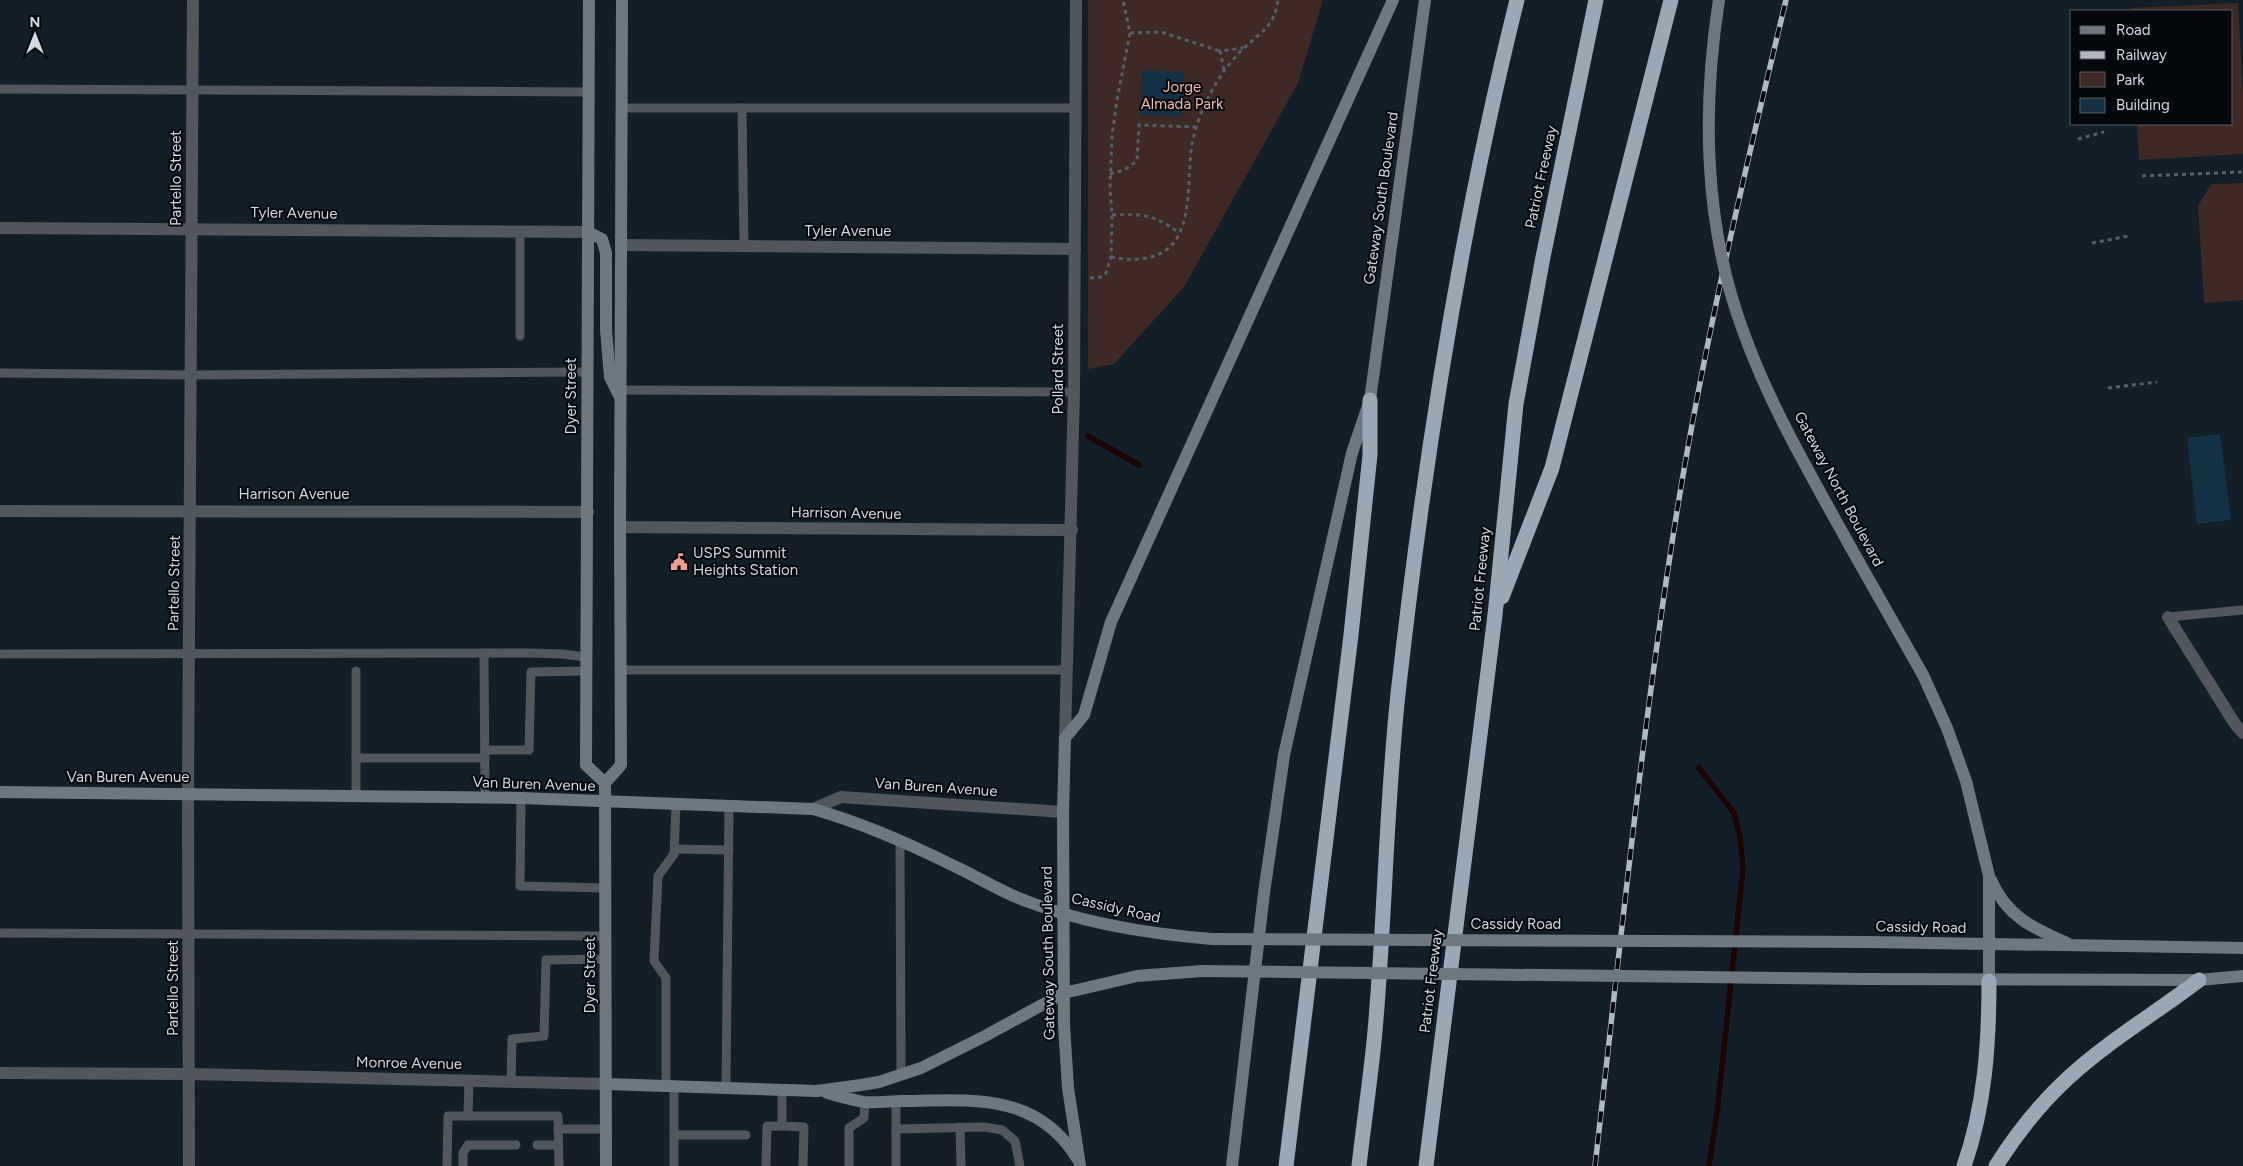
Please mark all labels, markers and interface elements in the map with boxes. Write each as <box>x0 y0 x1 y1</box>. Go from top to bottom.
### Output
north arrow <box>10 10 60 60</box>
legend <box>2070 10 2233 125</box>
text: N <box>30 14 40 31</box>
text: Road <box>2116 21 2151 39</box>
text: Railway <box>2116 46 2167 64</box>
text: Park <box>2116 71 2145 89</box>
park label: Jorge Almada Park <box>1141 78 1224 113</box>
text: Building <box>2116 96 2170 114</box>
street label: Gateway South Boulevard <box>1360 111 1402 285</box>
street label: Patriot Freeway <box>1521 124 1561 230</box>
street label: Partello Street <box>167 130 185 226</box>
street label: Tyler Avenue <box>250 203 338 223</box>
street label: Tyler Avenue <box>805 222 892 240</box>
street label: Pollard Street <box>1049 323 1067 415</box>
street label: Dyer Street <box>562 357 580 435</box>
street label: Gateway North Boulevard <box>1790 408 1888 570</box>
street label: Harrison Avenue <box>238 485 350 503</box>
street label: Harrison Avenue <box>790 503 902 523</box>
street label: Patriot Freeway <box>1466 526 1494 632</box>
street label: Partello Street <box>164 534 184 631</box>
place label: USPS Summit Heights Station <box>693 544 798 579</box>
public building icon: USPS Summit Heights Station <box>669 552 689 572</box>
street label: Van Buren Avenue <box>66 768 190 786</box>
street label: Van Buren Avenue <box>472 773 596 795</box>
street label: Van Buren Avenue <box>874 774 998 800</box>
street label: Gateway South Boulevard <box>1037 866 1059 1040</box>
street label: Cassidy Road <box>1070 889 1162 927</box>
street label: Cassidy Road <box>1471 915 1561 933</box>
street label: Cassidy Road <box>1875 917 1967 937</box>
street label: Patriot Freeway <box>1416 928 1446 1034</box>
street label: Dyer Street <box>581 936 599 1014</box>
street label: Partello Street <box>164 940 182 1036</box>
street label: Monroe Avenue <box>356 1053 462 1073</box>

